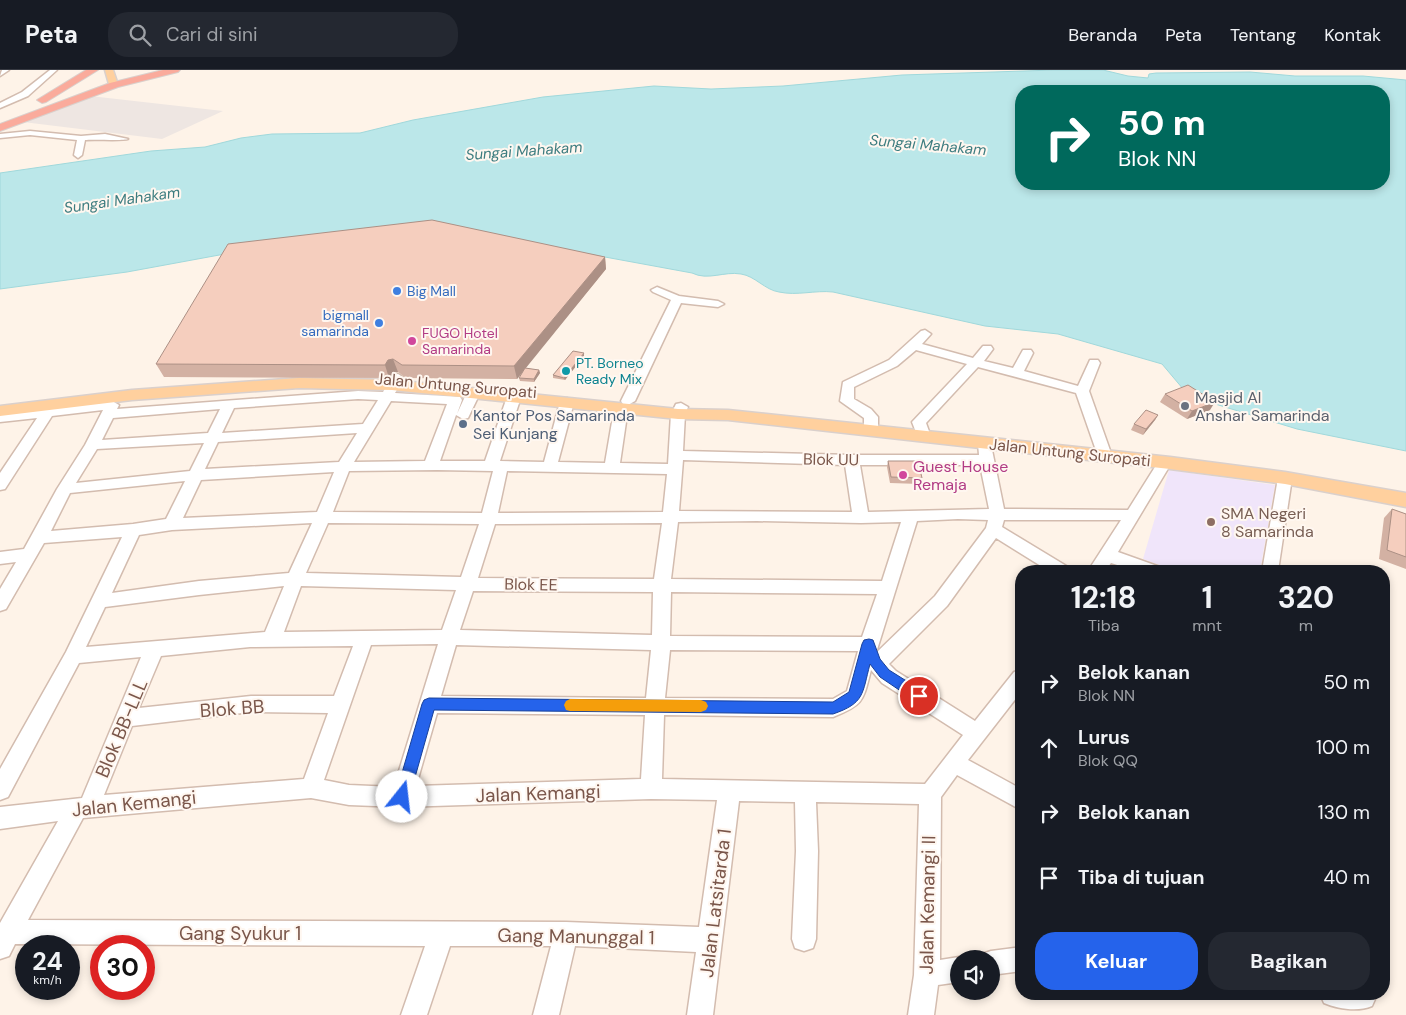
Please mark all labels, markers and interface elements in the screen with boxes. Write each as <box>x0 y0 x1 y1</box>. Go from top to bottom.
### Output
search box <box>108 12 458 57</box>
text: Peta <box>25 19 78 50</box>
icon: search <box>126 21 154 49</box>
text: Cari di sini <box>166 22 258 47</box>
text: Beranda <box>1068 23 1137 47</box>
text: Peta <box>1165 23 1202 47</box>
text: Tentang <box>1230 23 1296 47</box>
text: Kontak <box>1324 23 1381 47</box>
text: 50 m <box>1118 100 1206 146</box>
icon: right <box>1035 105 1100 170</box>
water label: Sungai Mahakam <box>869 130 987 160</box>
water label: Sungai Mahakam <box>465 137 583 165</box>
text: Blok NN <box>1118 144 1197 173</box>
water label: Sungai Mahakam <box>63 182 181 218</box>
place label: Big Mall <box>407 282 456 300</box>
marker: Big Mall <box>391 285 403 297</box>
place label: bigmall samarinda <box>301 306 369 340</box>
marker: bigmall samarinda <box>373 317 385 329</box>
place label: FUGO Hotel Samarinda <box>422 324 498 358</box>
marker: FUGO Hotel Samarinda <box>406 335 418 347</box>
place label: PT. Borneo Ready Mix <box>576 354 644 388</box>
marker: PT. Borneo Ready Mix <box>560 365 572 377</box>
street label: Jalan Untung Suropati <box>374 368 538 403</box>
place label: Masjid Al Anshar Samarinda <box>1195 387 1330 426</box>
marker: Masjid Al Anshar Samarinda <box>1179 400 1191 412</box>
place label: Kantor Pos Samarinda Sei Kunjang <box>473 405 635 444</box>
marker: Kantor Pos Samarinda Sei Kunjang <box>457 418 469 430</box>
street label: Jalan Untung Suropati <box>988 434 1152 471</box>
street label: Blok UU <box>803 449 859 470</box>
place label: Guest House Remaja <box>913 456 1008 495</box>
marker: Guest House Remaja <box>897 469 909 481</box>
place label: SMA Negeri 8 Samarinda <box>1221 503 1314 542</box>
marker: SMA Negeri 8 Samarinda <box>1205 516 1217 528</box>
street label: Blok EE <box>504 574 558 595</box>
text: 12:18 <box>1071 578 1137 617</box>
text: 1 <box>1202 578 1213 617</box>
text: 320 <box>1278 578 1334 617</box>
text: Tiba <box>1088 615 1119 636</box>
text: mnt <box>1192 615 1222 636</box>
text: m <box>1299 615 1313 636</box>
text: Belok kanan <box>1078 660 1190 685</box>
icon: right <box>1035 669 1063 697</box>
text: 50 m <box>1323 670 1370 695</box>
street label: Blok BB-LLL <box>89 675 153 781</box>
pin <box>898 675 940 717</box>
icon: arrive <box>905 682 933 710</box>
text: Blok NN <box>1078 685 1135 706</box>
street label: Blok BB <box>199 694 265 723</box>
text: Lurus <box>1078 725 1130 750</box>
icon: ahead <box>1035 734 1063 762</box>
text: 100 m <box>1316 735 1370 760</box>
text: Blok QQ <box>1078 750 1138 771</box>
position arrow <box>375 770 427 822</box>
street label: Jalan Kemangi <box>475 779 601 808</box>
street label: Jalan Kemangi <box>71 785 198 822</box>
icon: right <box>1035 799 1063 827</box>
text: Belok kanan <box>1078 800 1190 825</box>
text: 130 m <box>1318 800 1370 825</box>
street label: Jalan Latsitarda 1 <box>694 827 737 979</box>
street label: Jalan Kemangi II <box>914 835 941 975</box>
icon: arrive <box>1035 864 1063 892</box>
text: Tiba di tujuan <box>1078 865 1204 890</box>
text: 40 m <box>1323 865 1370 890</box>
street label: Gang Syukur 1 <box>179 921 301 946</box>
street label: Gang Manunggal 1 <box>497 923 655 950</box>
button: Keluar <box>1035 932 1198 990</box>
button: Bagikan <box>1208 932 1370 990</box>
speed limit sign: 30 <box>90 935 155 1000</box>
text: 24 <box>32 945 63 978</box>
map controls <box>950 950 1000 1000</box>
button: sound <box>950 950 1000 1000</box>
text: km/h <box>33 972 62 988</box>

